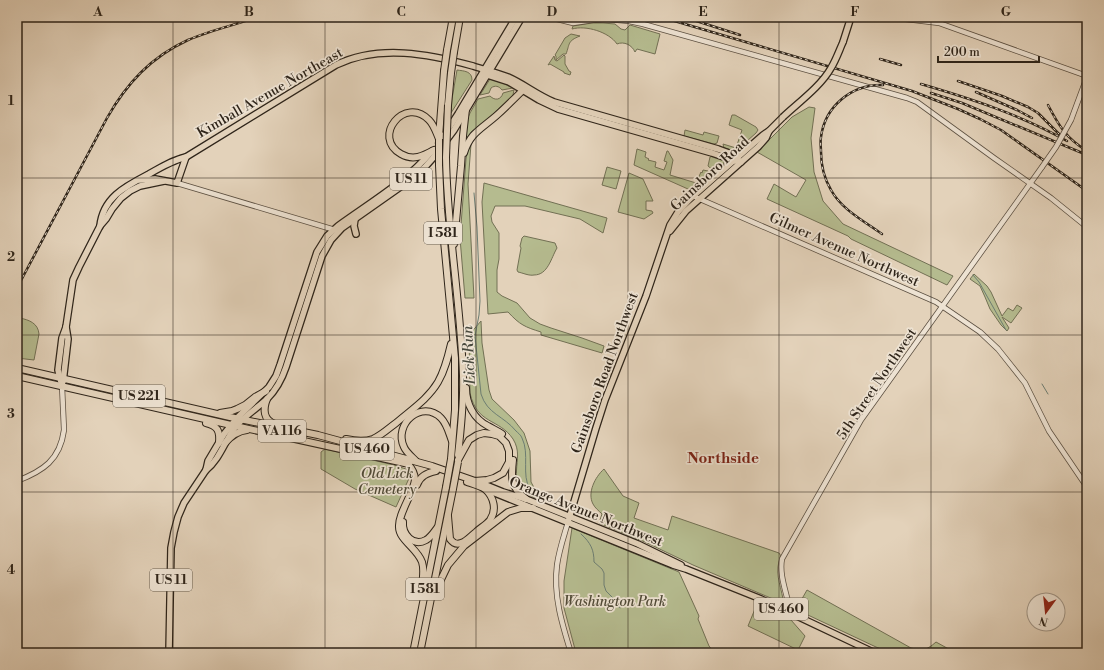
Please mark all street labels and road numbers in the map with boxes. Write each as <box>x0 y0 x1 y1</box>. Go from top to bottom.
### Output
street label: Kimball Avenue Northeast <box>194 44 346 142</box>
street label: Gainsboro Road <box>667 133 753 215</box>
road number: US 11 <box>390 168 432 190</box>
street label: Gilmer Avenue Northwest <box>766 209 922 291</box>
road number: I 581 <box>424 222 462 244</box>
street label: Gainsboro Road Northwest <box>567 290 643 456</box>
street label: 5th Street Northwest <box>833 325 921 443</box>
road number: US 221 <box>113 385 165 407</box>
road number: VA 116 <box>258 420 306 442</box>
road number: US 460 <box>340 438 394 460</box>
street label: Orange Avenue Northwest <box>506 473 666 551</box>
road number: US 11 <box>150 569 192 591</box>
road number: I 581 <box>406 578 444 600</box>
road number: US 460 <box>754 598 808 620</box>

